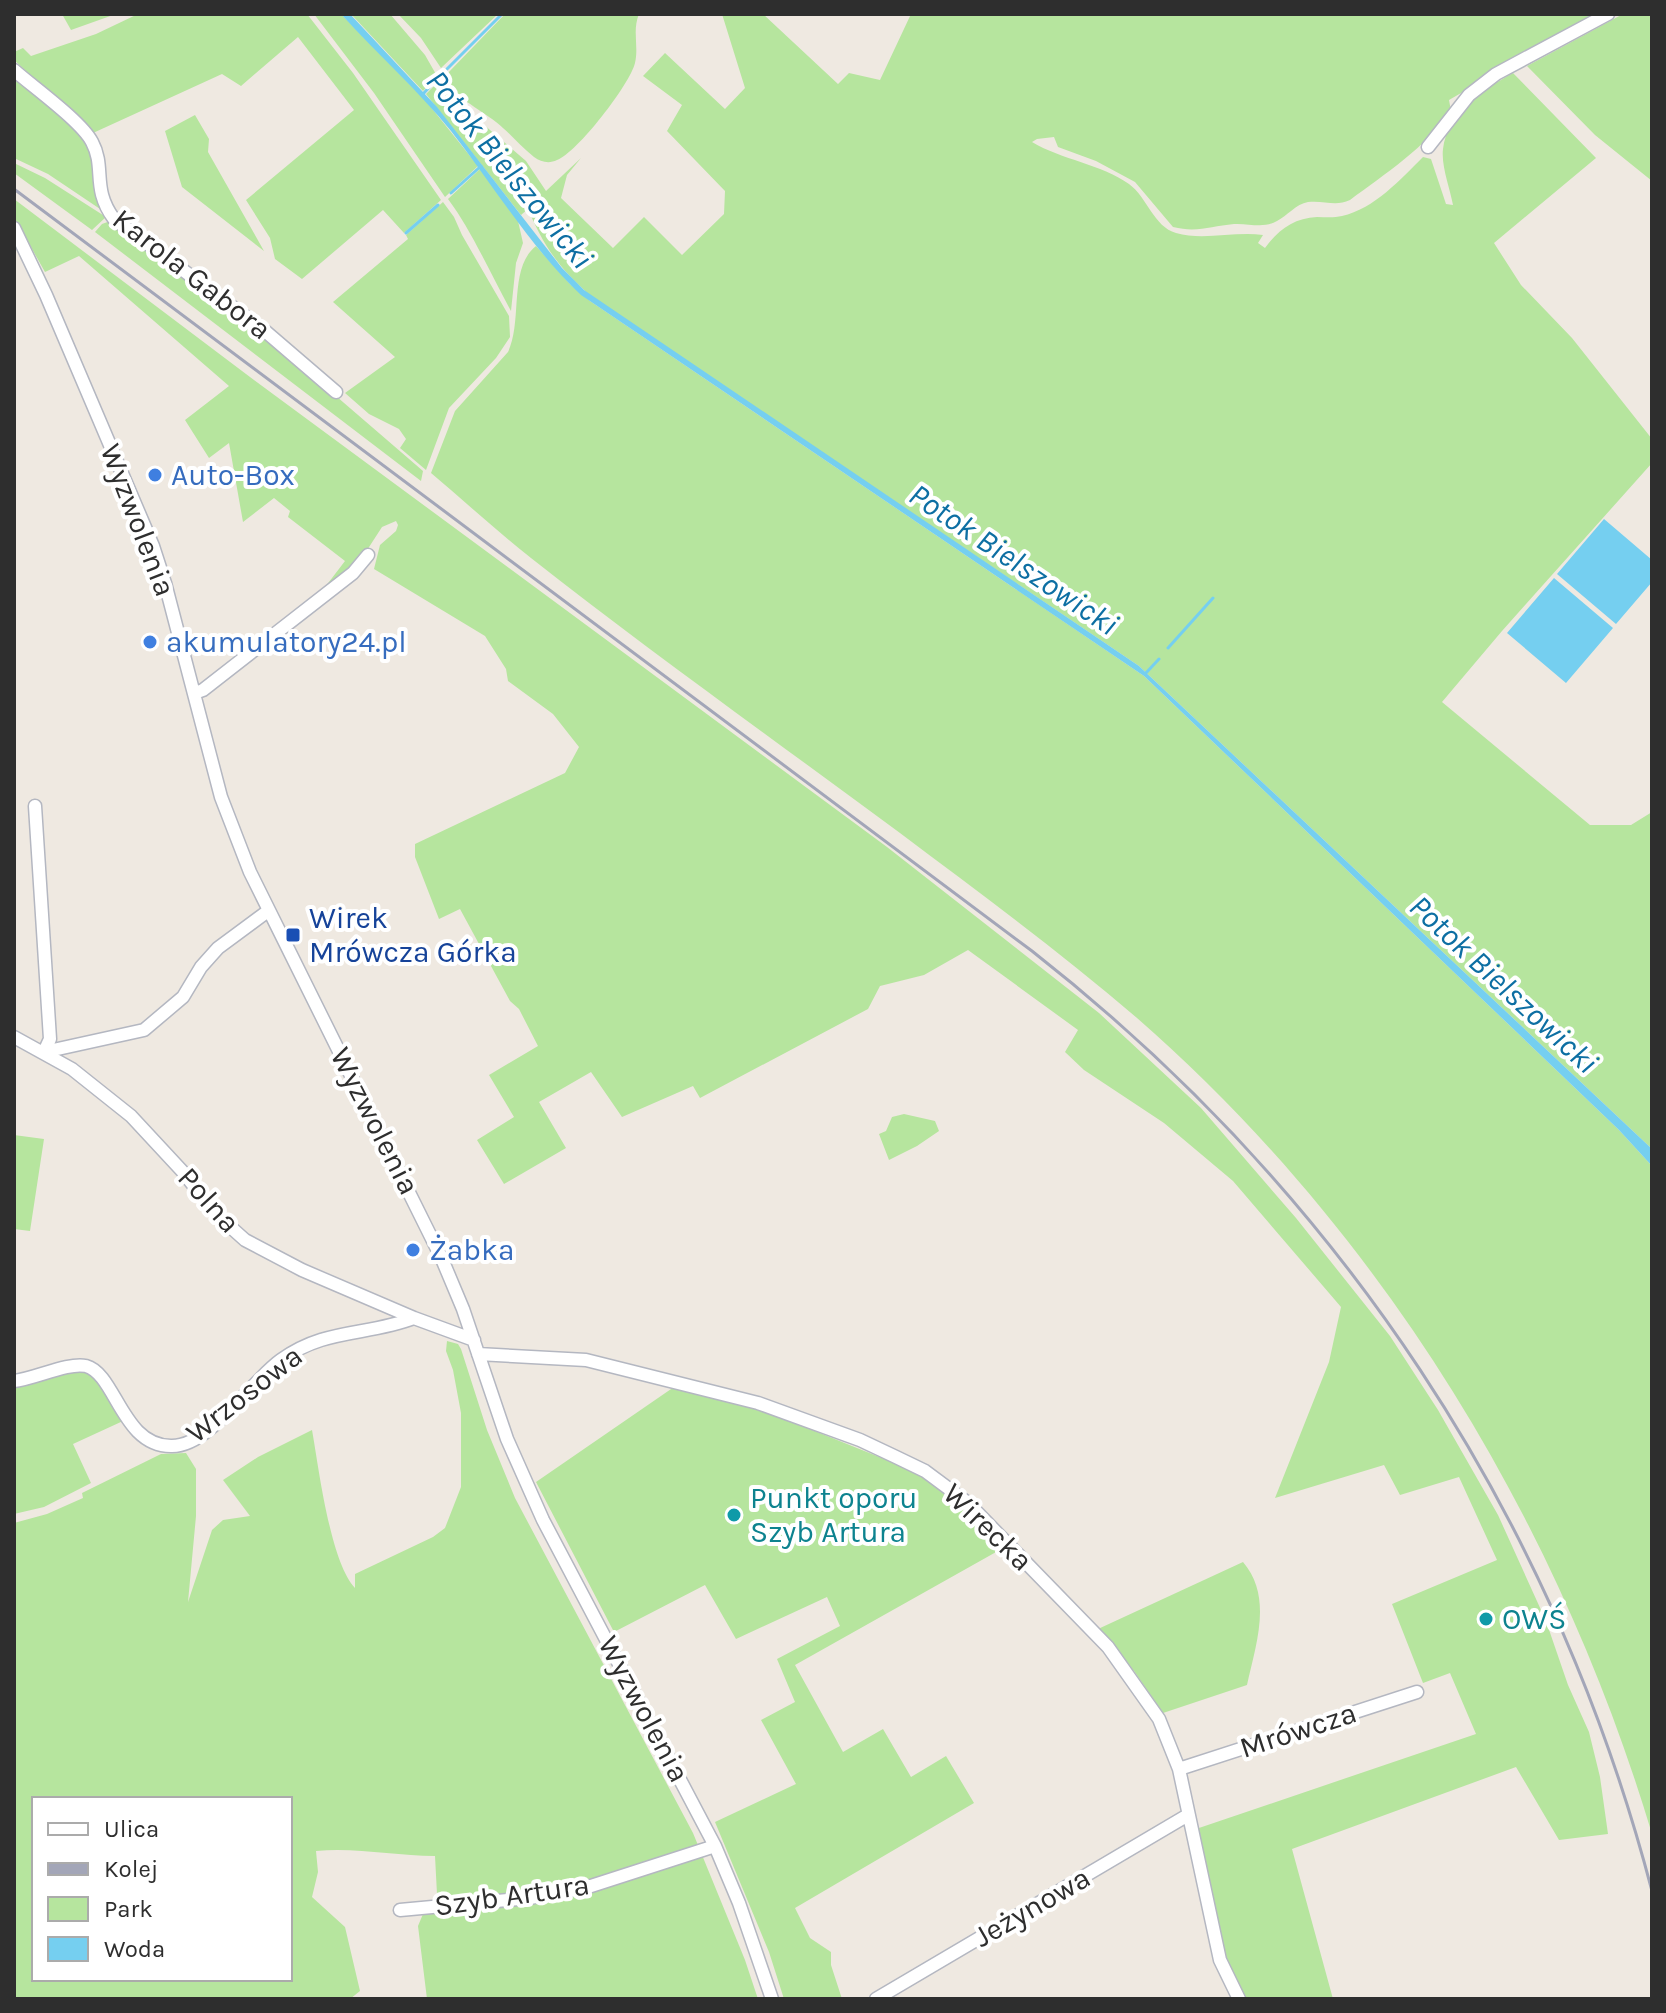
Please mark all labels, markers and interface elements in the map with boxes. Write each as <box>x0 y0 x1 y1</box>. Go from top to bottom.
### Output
water label: Potok Bielszowicki <box>418 63 601 276</box>
street label: Karola Gabora <box>106 201 278 347</box>
street label: Wyzwolenia <box>92 439 184 601</box>
place label: Auto-Box <box>171 457 295 493</box>
marker: Auto-Box <box>146 466 164 484</box>
water label: Potok Bielszowicki <box>902 476 1125 643</box>
place label: akumulatory24.pl <box>166 624 407 660</box>
marker: akumulatory24.pl <box>141 633 159 651</box>
water label: Potok Bielszowicki <box>1402 887 1606 1081</box>
place label: Wirek Mrówcza Górka <box>309 900 517 970</box>
marker: Wirek Mrówcza Górka <box>284 926 302 944</box>
street label: Wyzwolenia <box>323 1041 427 1201</box>
street label: Polna <box>170 1160 248 1240</box>
place label: Żabka <box>429 1232 514 1268</box>
marker: Żabka <box>404 1241 422 1259</box>
street label: Wrzosowa <box>179 1337 309 1451</box>
street label: Wirecka <box>936 1476 1040 1578</box>
place label: Punkt oporu Szyb Artura <box>750 1480 918 1550</box>
marker: Punkt oporu Szyb Artura <box>725 1506 743 1524</box>
place label: OWŚ <box>1502 1601 1566 1637</box>
marker: OWŚ <box>1477 1610 1495 1628</box>
street label: Wyzwolenia <box>590 1630 698 1788</box>
street label: Mrówcza <box>1235 1694 1361 1766</box>
legend <box>32 1797 292 1981</box>
text: Ulica <box>104 1815 159 1843</box>
text: Kolej <box>104 1855 158 1883</box>
street label: Jeżynowa <box>967 1859 1097 1955</box>
street label: Szyb Artura <box>432 1866 592 1924</box>
text: Park <box>104 1895 153 1923</box>
text: Woda <box>104 1935 165 1963</box>

